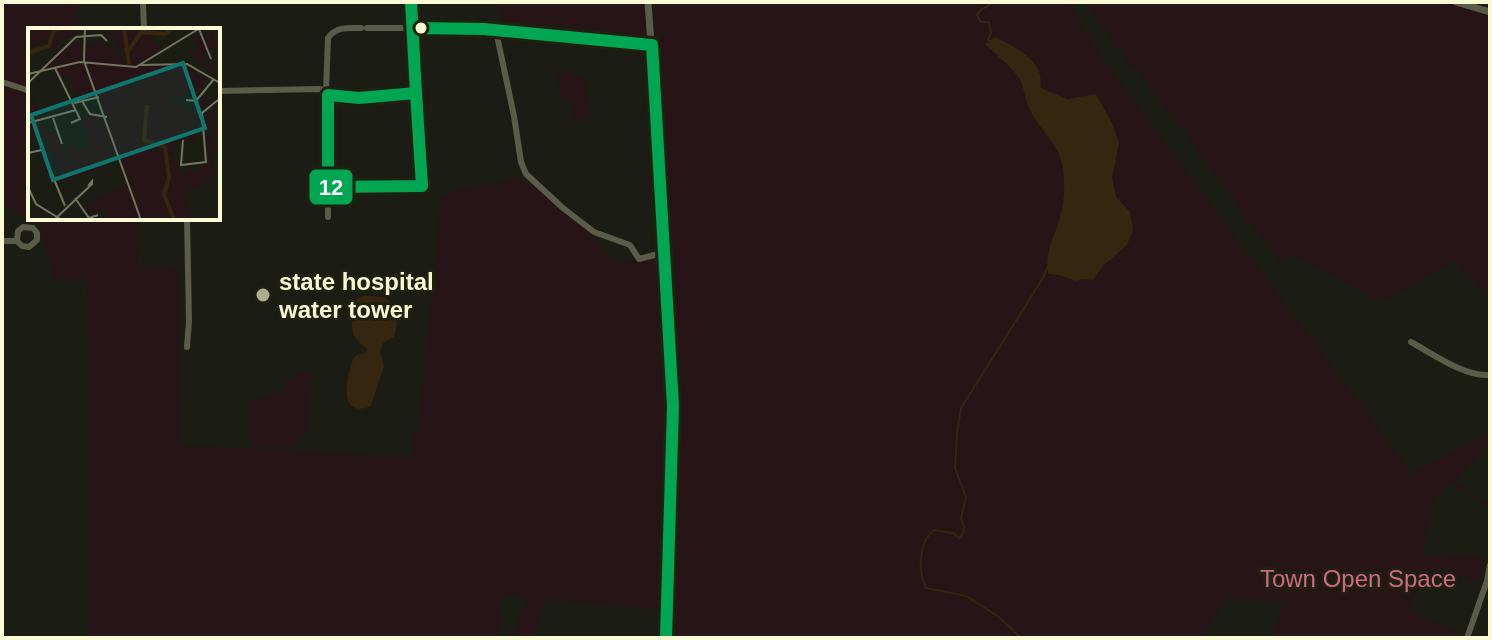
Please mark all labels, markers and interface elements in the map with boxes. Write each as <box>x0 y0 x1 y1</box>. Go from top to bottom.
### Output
unlabelled marker <box>413 20 429 36</box>
inset map <box>28 28 220 220</box>
line badge: 12 <box>308 168 354 206</box>
text: 12 <box>319 175 343 200</box>
place label: state hospital water tower <box>278 268 434 323</box>
marker: state hospital water tower <box>254 286 272 304</box>
park label: Town Open Space <box>1260 565 1456 592</box>

